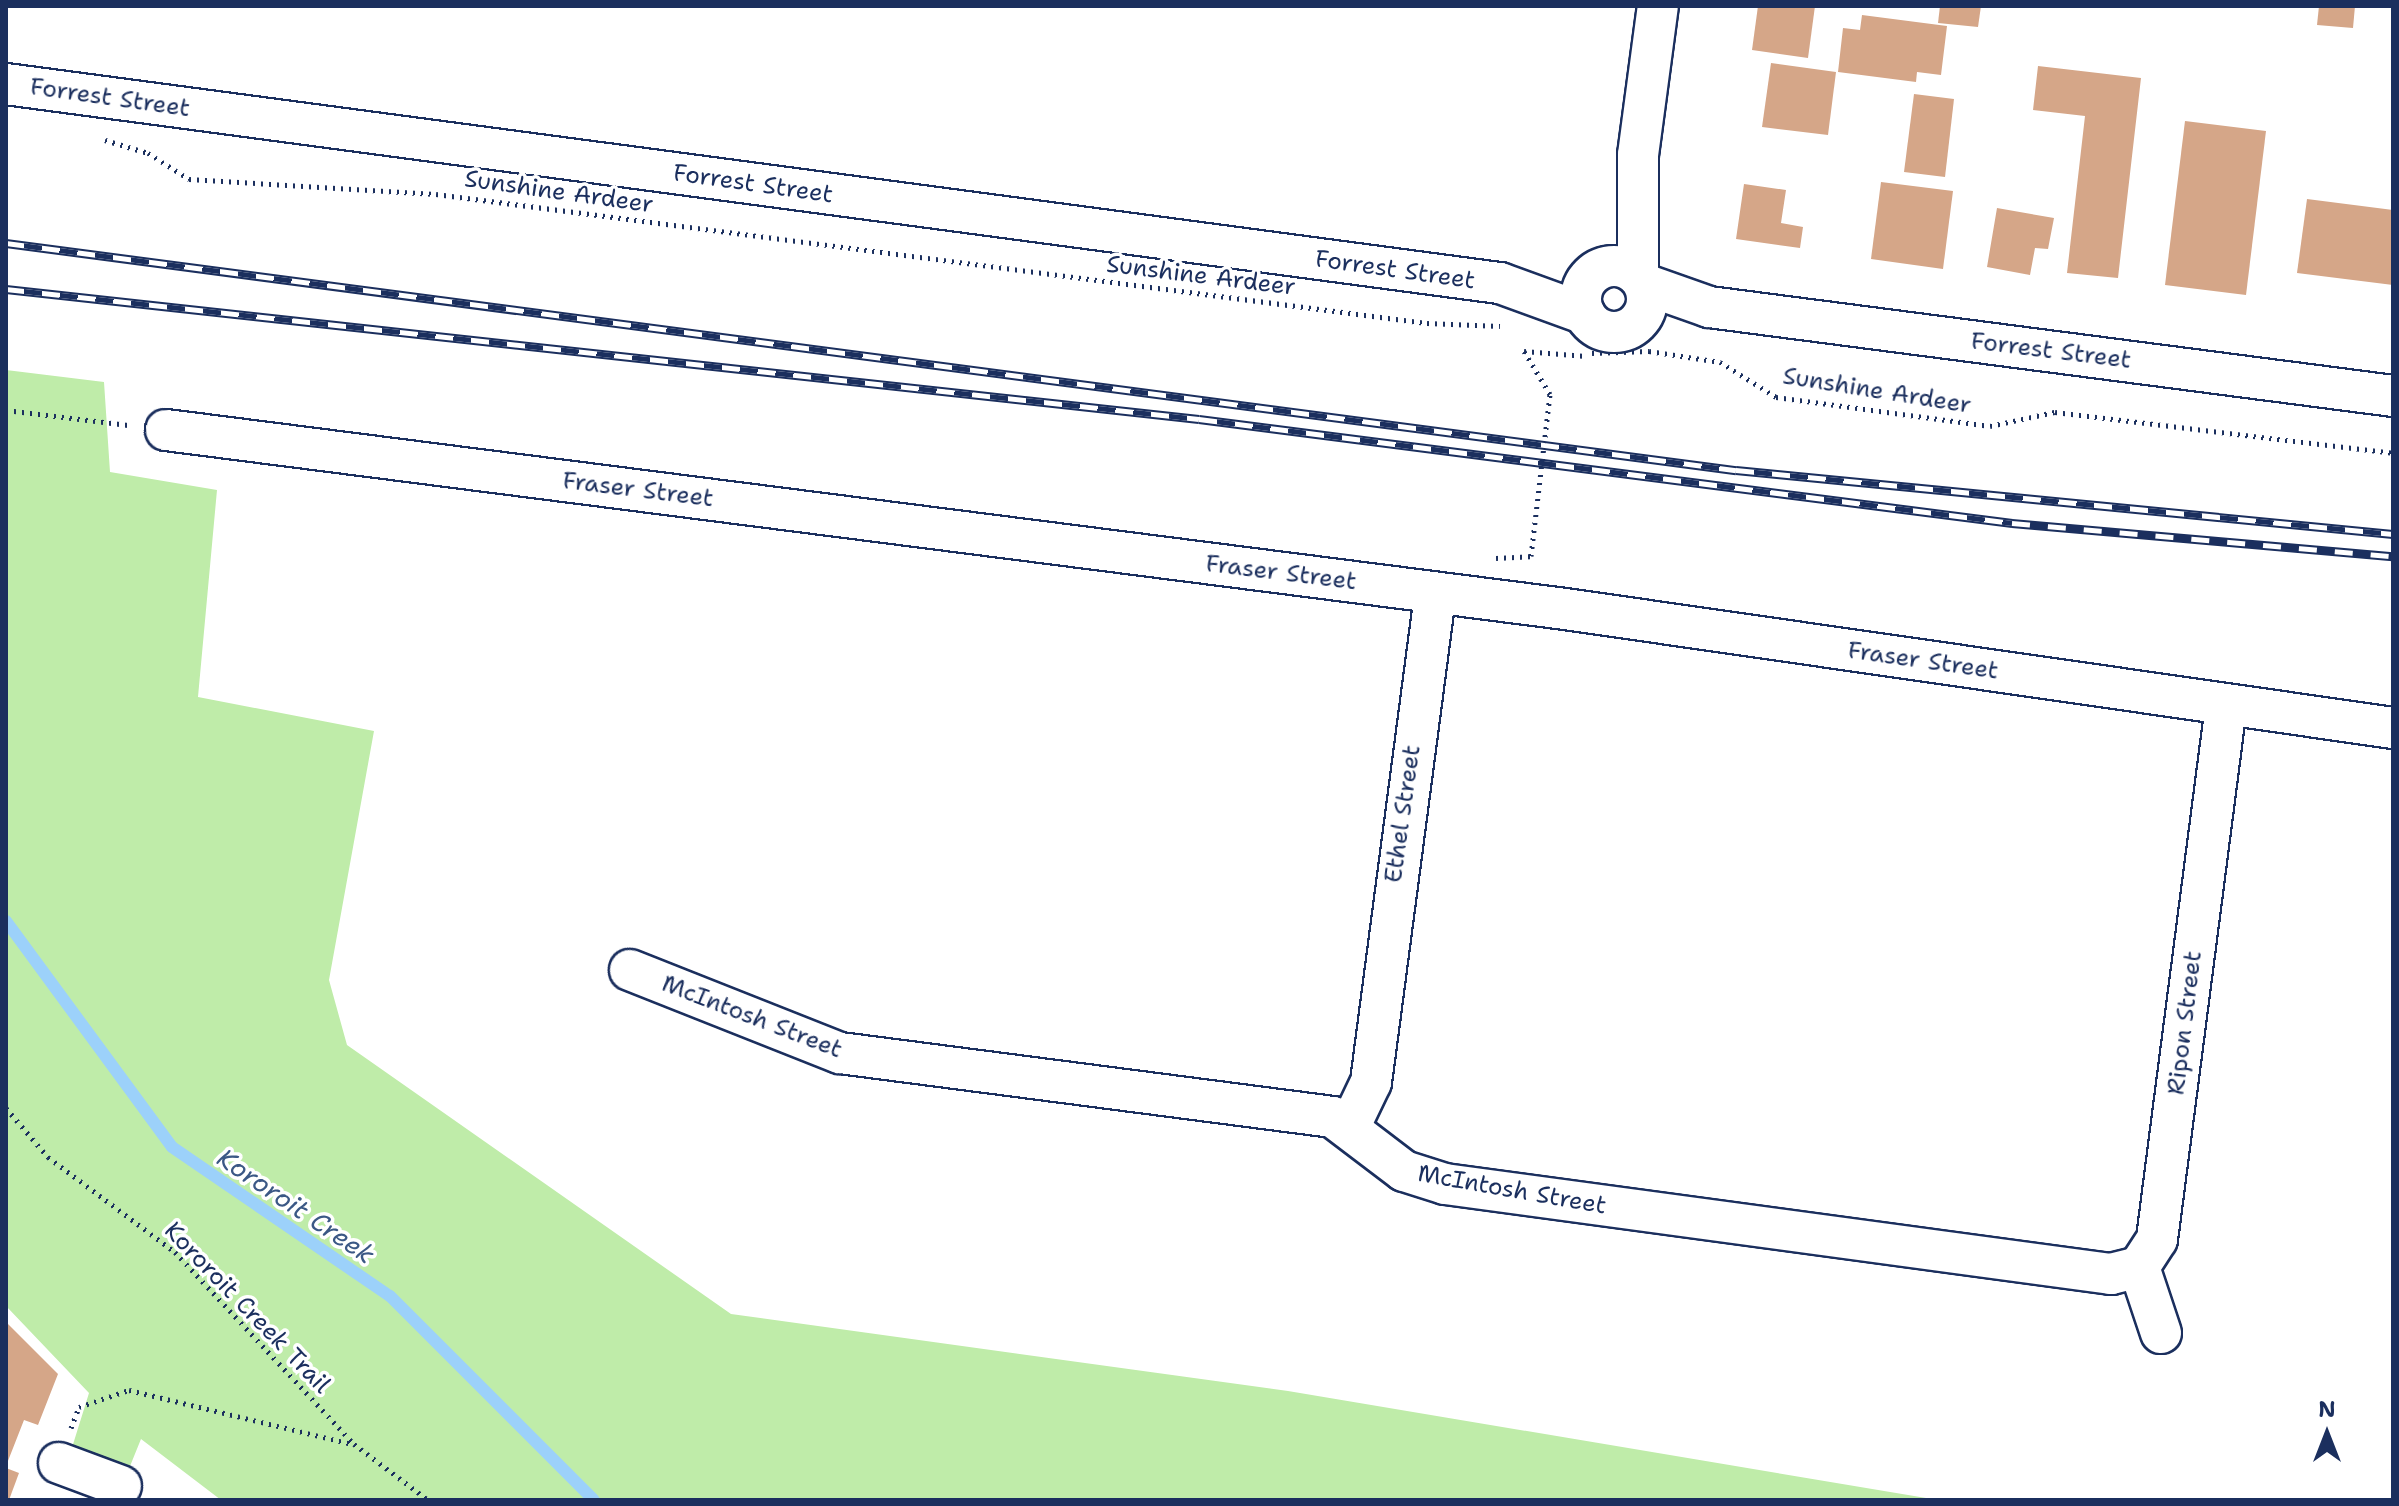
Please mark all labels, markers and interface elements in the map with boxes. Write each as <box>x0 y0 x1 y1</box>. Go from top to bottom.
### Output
street label: Forrest Street <box>28 73 192 123</box>
street label: Forrest Street <box>671 159 835 209</box>
street label: Sunshine Ardeer <box>463 164 655 220</box>
street label: Forrest Street <box>1313 245 1477 295</box>
street label: Sunshine Ardeer <box>1105 250 1297 302</box>
street label: Forrest Street <box>1969 327 2133 375</box>
street label: Sunshine Ardeer <box>1781 362 1973 420</box>
street label: Fraser Street <box>561 466 715 514</box>
street label: Fraser Street <box>1204 549 1358 597</box>
street label: Fraser Street <box>1846 636 2000 686</box>
street label: Ethel Street <box>1379 743 1427 885</box>
street label: Ripon Street <box>2162 949 2208 1097</box>
street label: McIntosh Street <box>658 969 846 1065</box>
water label: Kororoit Creek <box>211 1142 381 1270</box>
street label: McIntosh Street <box>1416 1159 1608 1221</box>
street label: Kororoit Creek Trail <box>158 1217 336 1399</box>
north arrow <box>2287 1394 2367 1474</box>
text: N <box>2318 1395 2336 1424</box>

